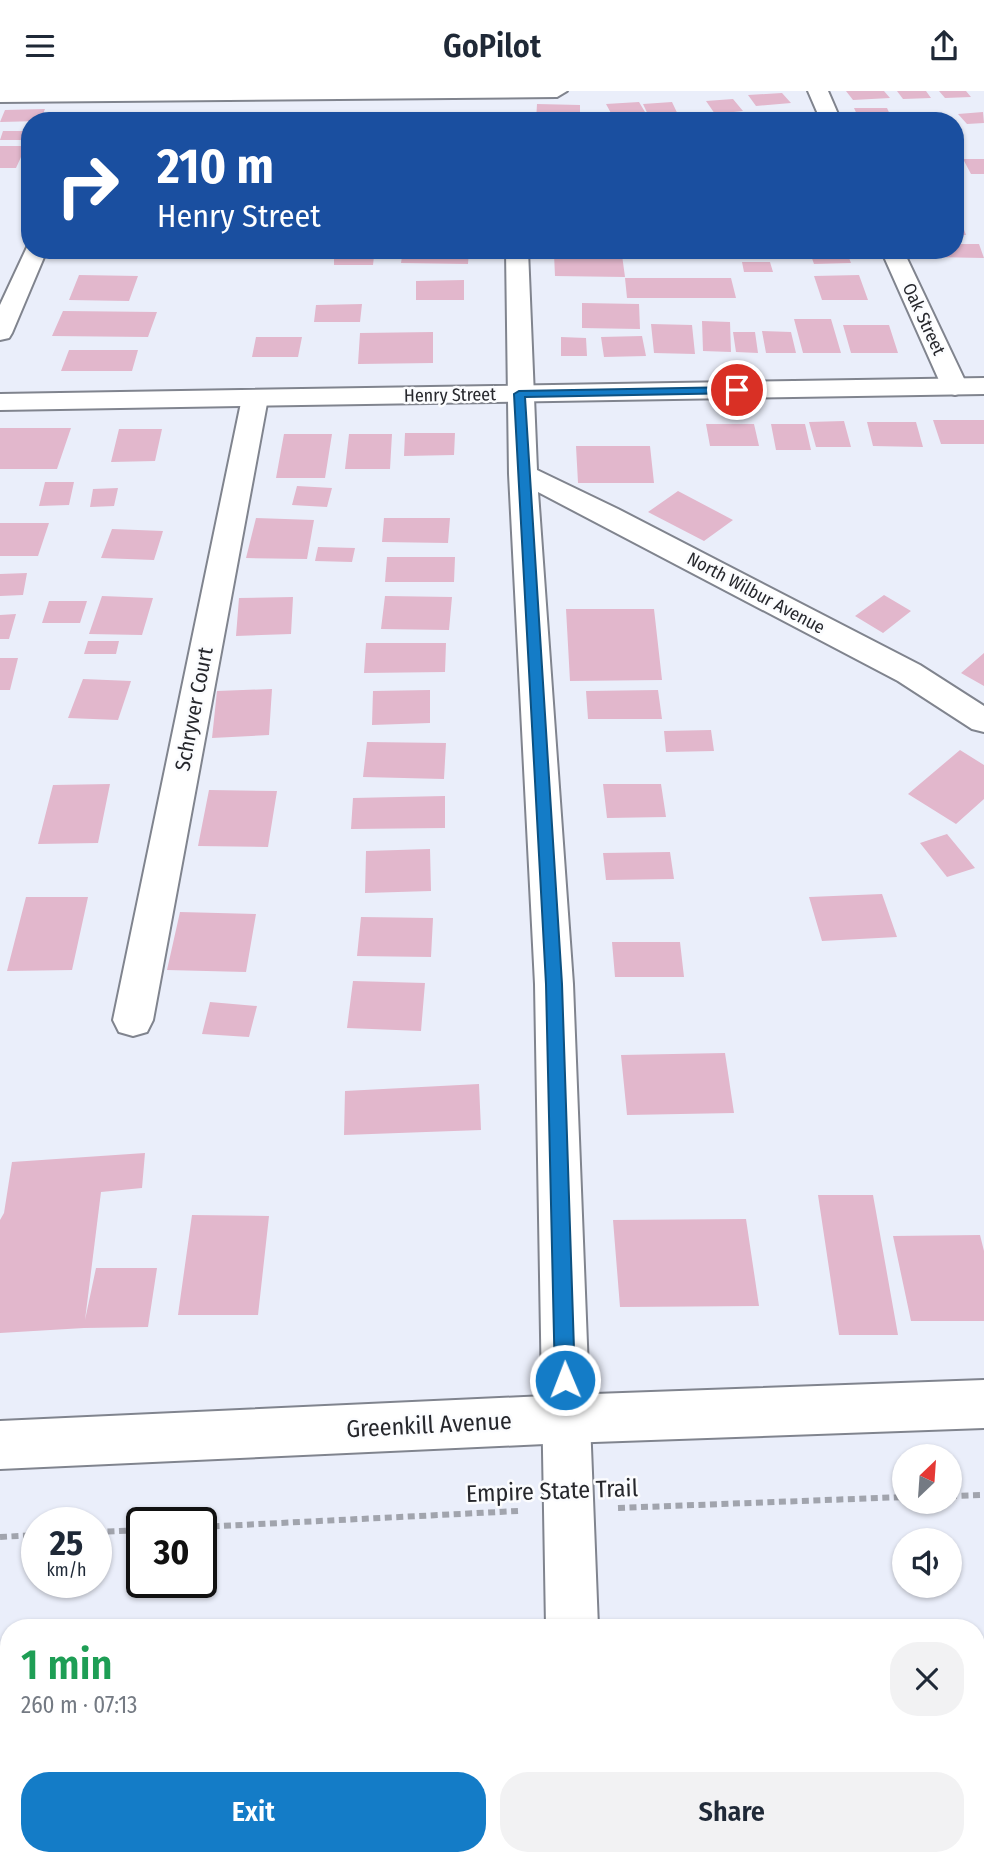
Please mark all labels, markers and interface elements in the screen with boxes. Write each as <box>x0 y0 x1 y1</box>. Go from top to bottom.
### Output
icon: menu <box>21 27 59 65</box>
text: GoPilot <box>443 27 541 65</box>
icon: share <box>925 27 963 65</box>
text: 210 m <box>157 137 274 196</box>
icon: right <box>42 140 133 231</box>
text: Henry Street <box>157 197 321 235</box>
street label: Oak Street <box>898 280 950 359</box>
pin <box>707 360 767 420</box>
icon: arrive <box>718 371 756 409</box>
street label: Henry Street <box>404 383 496 407</box>
street label: North Wilbur Avenue <box>683 547 829 639</box>
street label: Schryver Court <box>169 645 219 773</box>
position arrow <box>528 1343 602 1417</box>
street label: Greenkill Avenue <box>346 1407 512 1443</box>
north arrow <box>892 1444 962 1514</box>
map controls <box>892 1444 962 1598</box>
street label: Empire State Trail <box>466 1474 638 1508</box>
speed limit sign: 30 <box>126 1507 217 1598</box>
text: 25 <box>50 1522 83 1564</box>
button: sound <box>892 1528 962 1598</box>
text: km/h <box>46 1559 87 1581</box>
text: 1 min <box>21 1640 112 1690</box>
button: close <box>890 1642 964 1716</box>
text: 260 m · 07:13 <box>21 1691 137 1719</box>
button: Exit <box>21 1772 486 1852</box>
button: Share <box>500 1772 964 1852</box>

